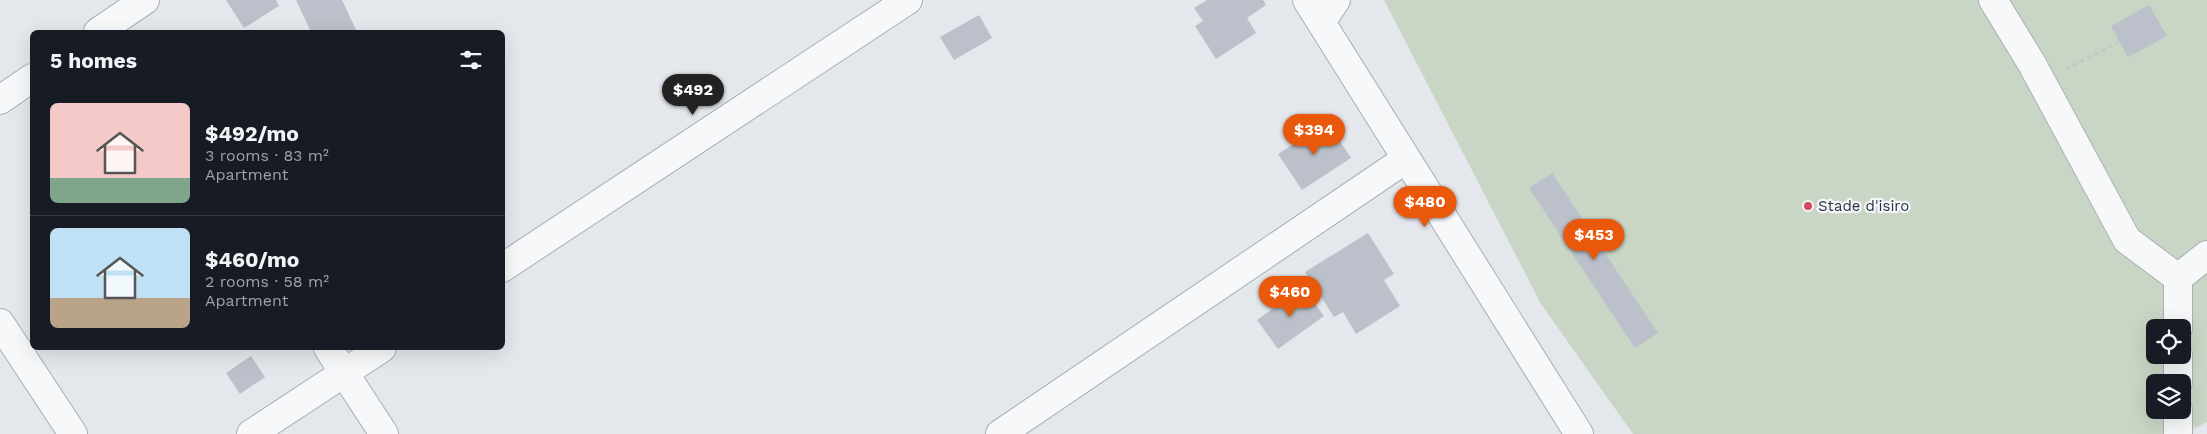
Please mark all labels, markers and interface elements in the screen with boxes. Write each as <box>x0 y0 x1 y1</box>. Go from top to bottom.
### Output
icon: filters <box>457 46 485 74</box>
text: 5 homes <box>50 48 137 73</box>
pin: $492 <box>663 74 723 116</box>
text: $492 <box>673 80 713 99</box>
pin: $394 <box>1284 114 1344 156</box>
text: $394 <box>1294 120 1334 139</box>
text: $492/mo <box>205 121 299 146</box>
icon: home <box>90 123 150 183</box>
text: 3 rooms · 83 m² <box>205 146 329 165</box>
text: Apartment <box>205 165 288 184</box>
pin: $480 <box>1395 186 1455 228</box>
text: $480 <box>1405 192 1445 211</box>
place label: Stade d'isiro <box>1818 197 1909 215</box>
marker: Stade d'isiro <box>1802 200 1814 212</box>
pin: $453 <box>1564 218 1624 261</box>
text: $453 <box>1574 225 1614 244</box>
text: $460/mo <box>205 247 299 272</box>
icon: home <box>90 248 150 308</box>
text: 2 rooms · 58 m² <box>205 272 329 291</box>
pin: $460 <box>1260 276 1320 318</box>
text: $460 <box>1270 282 1310 301</box>
text: Apartment <box>205 291 288 310</box>
map controls <box>2146 319 2191 419</box>
button: locate <box>2146 319 2191 364</box>
button: layers <box>2146 374 2191 419</box>

